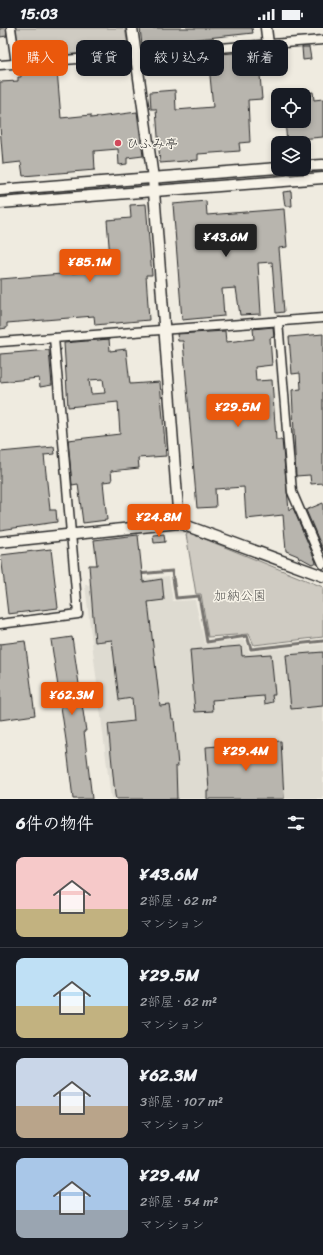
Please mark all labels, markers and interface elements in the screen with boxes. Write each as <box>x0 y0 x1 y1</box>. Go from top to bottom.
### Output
text: 15:03 <box>20 1 58 27</box>
chip: 購入 <box>12 40 68 76</box>
chip: 賃貸 <box>76 40 132 76</box>
chip: 絞り込み <box>140 40 224 76</box>
chip: 新着 <box>232 40 288 76</box>
map controls <box>271 88 311 176</box>
button: locate <box>271 88 311 128</box>
place label: ひふみ亭 <box>126 132 178 155</box>
button: layers <box>271 136 311 176</box>
marker: ひふみ亭 <box>113 138 123 148</box>
pin: ¥43.6M <box>193 224 259 258</box>
text: ¥43.6M <box>204 225 248 248</box>
pin: ¥85.1M <box>57 249 123 283</box>
text: ¥85.1M <box>68 250 112 273</box>
pin: ¥29.5M <box>205 394 271 428</box>
text: ¥29.5M <box>215 395 261 418</box>
pin: ¥24.8M <box>126 504 192 538</box>
text: ¥24.8M <box>136 505 182 528</box>
park label: 加納公園 <box>214 584 266 607</box>
pin: ¥62.3M <box>39 682 105 716</box>
text: ¥62.3M <box>50 683 94 706</box>
pin: ¥29.4M <box>213 738 279 772</box>
text: ¥29.4M <box>223 739 269 762</box>
text: 6件の物件 <box>16 808 94 838</box>
icon: filters <box>285 812 307 834</box>
text: ¥43.6M <box>140 859 198 889</box>
icon: home <box>48 873 96 921</box>
text: 2部屋 · 62 m² <box>140 889 217 912</box>
text: マンション <box>140 912 204 935</box>
text: ¥29.5M <box>140 960 199 990</box>
icon: home <box>48 974 96 1022</box>
text: 2部屋 · 62 m² <box>140 990 217 1013</box>
text: マンション <box>140 1013 204 1036</box>
text: ¥62.3M <box>140 1060 197 1090</box>
icon: home <box>48 1074 96 1122</box>
text: 3部屋 · 107 m² <box>140 1090 223 1113</box>
text: マンション <box>140 1113 204 1136</box>
text: ¥29.4M <box>140 1160 199 1190</box>
icon: home <box>48 1174 96 1222</box>
text: 2部屋 · 54 m² <box>140 1190 218 1213</box>
text: マンション <box>140 1213 204 1236</box>

